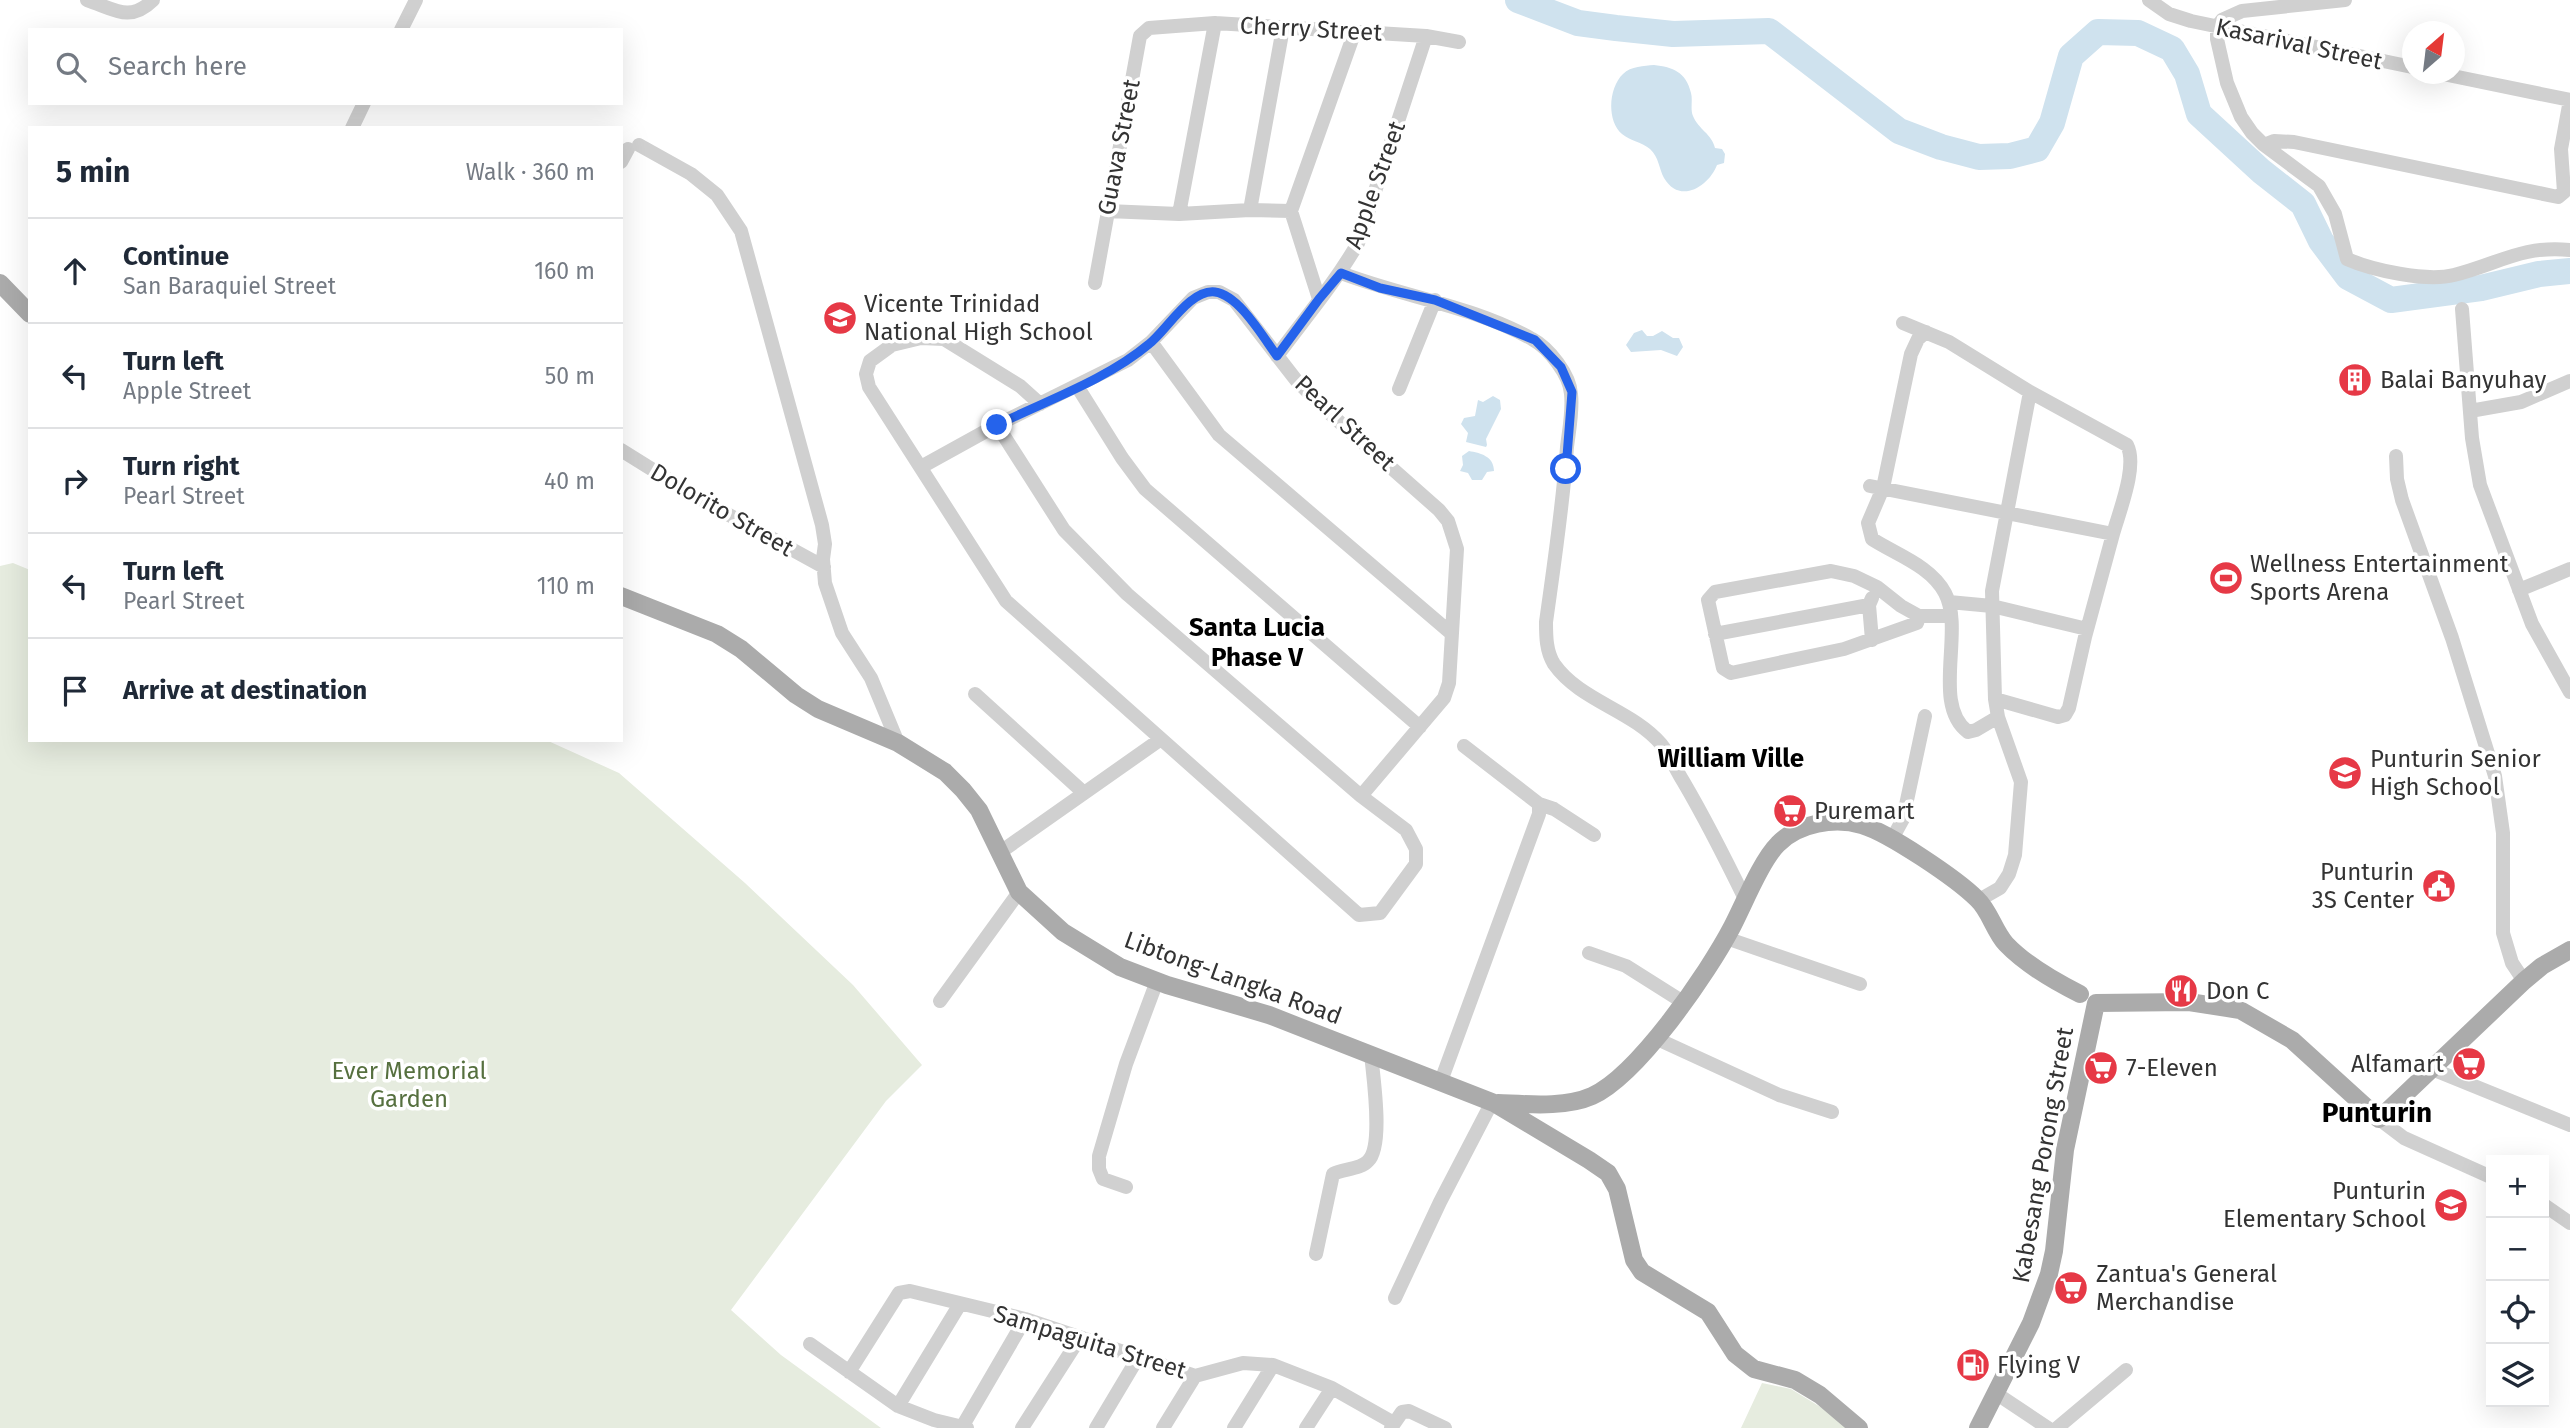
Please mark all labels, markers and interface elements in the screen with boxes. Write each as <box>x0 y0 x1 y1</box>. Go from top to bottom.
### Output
street label: Cherry Street <box>1239 11 1383 47</box>
street label: Kasarival Street <box>2213 13 2385 75</box>
north arrow <box>2402 21 2465 84</box>
search box <box>28 28 623 105</box>
icon: search <box>52 48 90 86</box>
text: Search here <box>108 51 247 82</box>
street label: Guava Street <box>1092 76 1146 217</box>
street label: Apple Street <box>1339 117 1411 253</box>
text: 5 min <box>56 154 130 190</box>
text: Walk · 360 m <box>466 158 595 186</box>
text: Continue <box>123 241 229 272</box>
icon: ahead <box>56 252 94 290</box>
text: 160 m <box>534 257 595 285</box>
text: San Baraquiel Street <box>123 272 336 300</box>
place label: Vicente Trinidad National High School <box>864 290 1093 346</box>
school or university icon: Vicente Trinidad National High School <box>821 299 859 337</box>
text: Turn left <box>123 346 224 377</box>
icon: left <box>56 357 94 395</box>
building icon: Balai Banyuhay <box>2336 361 2374 399</box>
text: 50 m <box>545 362 595 390</box>
place label: Balai Banyuhay <box>2380 366 2547 394</box>
street label: Pearl Street <box>1289 369 1401 477</box>
text: Apple Street <box>123 377 251 405</box>
route end <box>981 409 1012 440</box>
text: Turn right <box>123 451 240 482</box>
route start <box>1550 453 1581 484</box>
street label: Dolorito Street <box>646 458 799 562</box>
icon: right <box>56 462 94 500</box>
text: 40 m <box>544 467 595 495</box>
text: Pearl Street <box>123 482 245 510</box>
place label: Wellness Entertainment Sports Arena <box>2250 550 2509 606</box>
text: Turn left <box>123 556 224 587</box>
sports icon: Wellness Entertainment Sports Arena <box>2207 559 2245 597</box>
icon: left <box>56 567 94 605</box>
text: 110 m <box>537 572 595 600</box>
text: Pearl Street <box>123 587 245 615</box>
district label: Santa Lucia Phase V <box>1189 612 1325 673</box>
icon: arrive <box>56 672 94 710</box>
text: Arrive at destination <box>123 675 367 706</box>
district label: William Ville <box>1658 743 1804 774</box>
place label: Punturin Senior High School <box>2370 745 2541 801</box>
school or university icon: Punturin Senior High School <box>2326 754 2364 792</box>
supermarket icon: Puremart <box>1771 792 1809 830</box>
place label: Puremart <box>1814 797 1915 825</box>
place label: Punturin 3S Center <box>2312 858 2415 914</box>
public building icon: Punturin 3S Center <box>2420 867 2458 905</box>
street label: Libtong-Langka Road <box>1120 926 1346 1030</box>
restaurant icon: Don C <box>2162 972 2200 1010</box>
place label: Don C <box>2206 977 2269 1005</box>
street label: Kabesang Porong Street <box>2007 1025 2079 1285</box>
supermarket icon: Alfamart <box>2450 1045 2488 1083</box>
supermarket icon: 7-Eleven <box>2082 1049 2120 1087</box>
place label: Alfamart <box>2351 1050 2444 1078</box>
place label: 7-Eleven <box>2126 1054 2218 1082</box>
park label: Ever Memorial Garden <box>332 1057 487 1113</box>
district label: Punturin <box>2322 1096 2432 1129</box>
map controls <box>2486 1155 2549 1407</box>
button: + <box>2486 1155 2549 1218</box>
place label: Punturin Elementary School <box>2223 1177 2426 1233</box>
school or university icon: Punturin Elementary School <box>2432 1186 2470 1224</box>
button: − <box>2486 1218 2549 1281</box>
place label: Zantua's General Merchandise <box>2096 1260 2277 1316</box>
supermarket icon: Zantua's General Merchandise <box>2052 1269 2090 1307</box>
button: locate <box>2486 1281 2549 1344</box>
street label: Sampaguita Street <box>990 1299 1190 1385</box>
button: layers <box>2486 1344 2549 1407</box>
fuel station icon: Flying V <box>1954 1346 1992 1384</box>
place label: Flying V <box>1997 1351 2081 1379</box>

